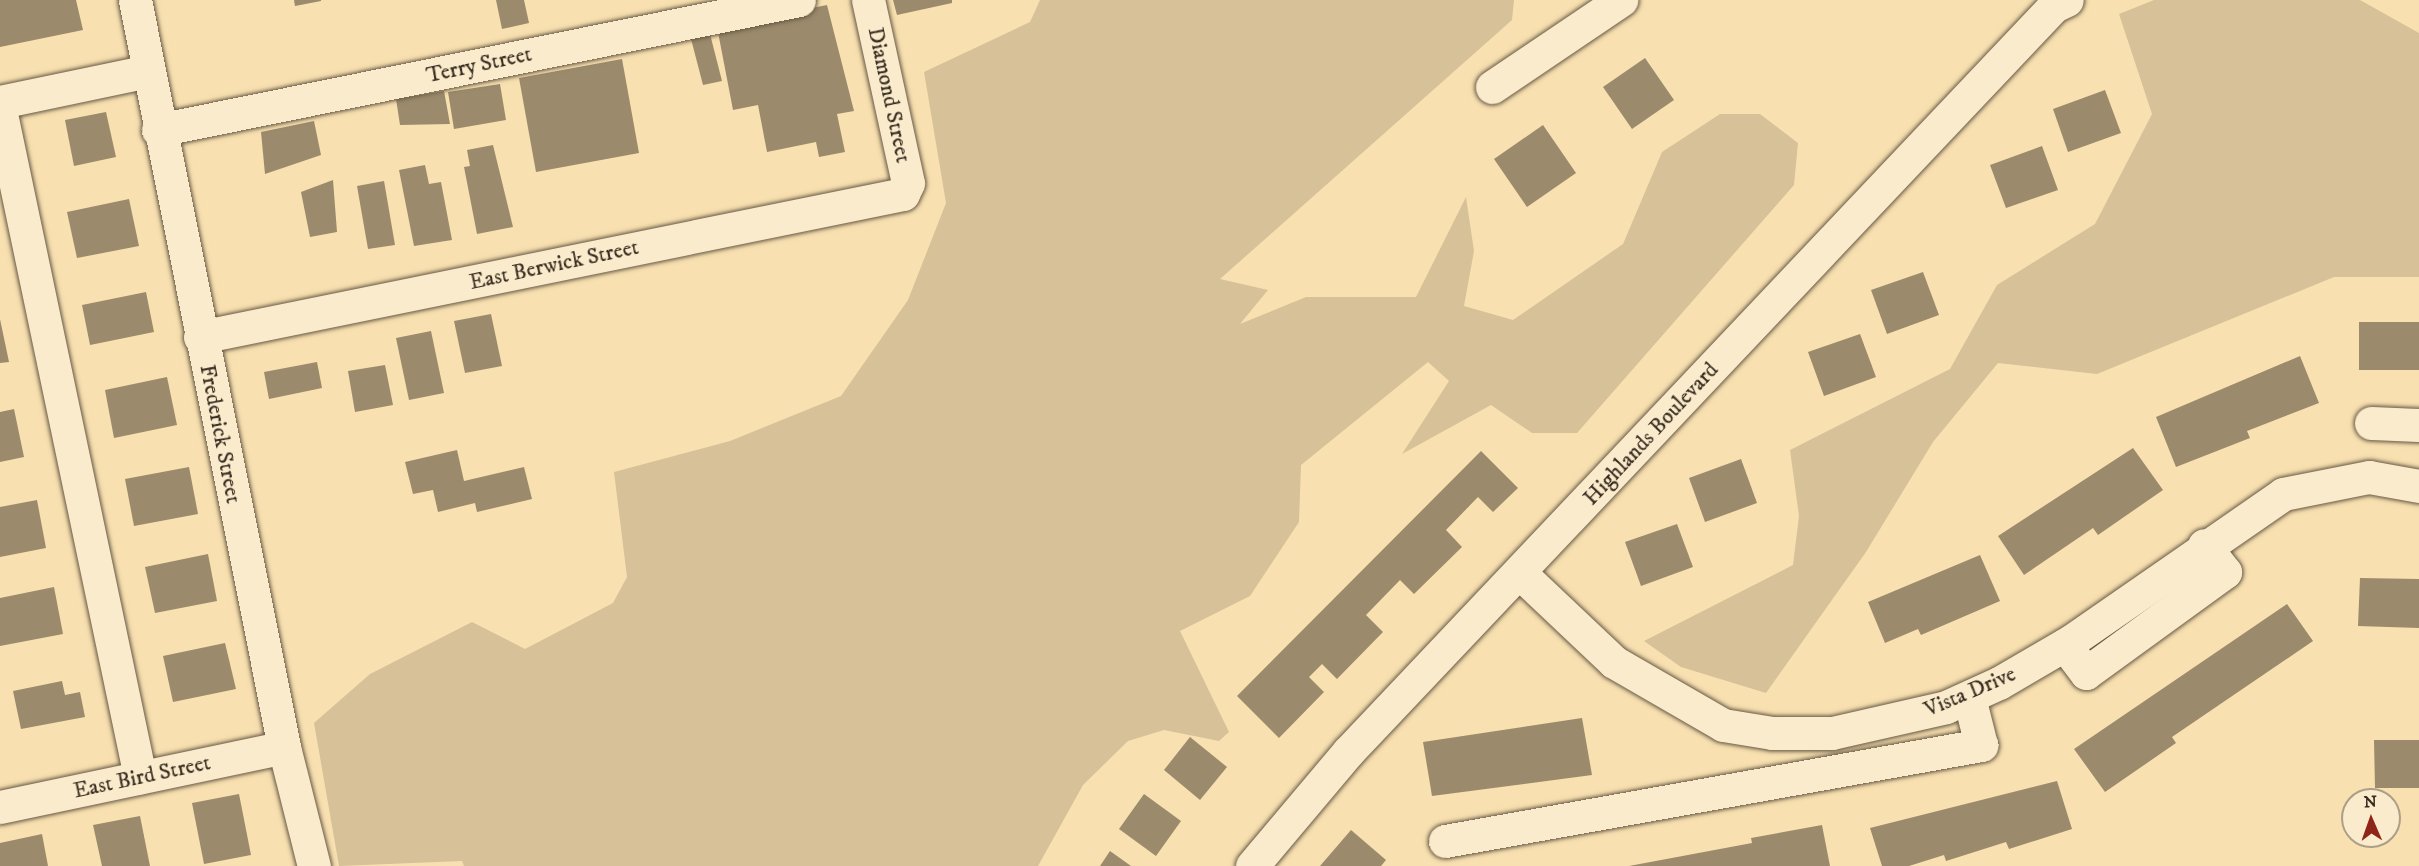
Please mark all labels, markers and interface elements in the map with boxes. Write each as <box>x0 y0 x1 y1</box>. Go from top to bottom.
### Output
street label: Diamond Street <box>862 25 916 165</box>
street label: Terry Street <box>424 41 534 89</box>
street label: East Berwick Street <box>467 234 641 296</box>
street label: Highlands Boulevard <box>1578 357 1724 511</box>
street label: Frederick Street <box>194 362 246 506</box>
street label: Vista Drive <box>1920 661 2020 723</box>
street label: East Bird Street <box>71 750 213 804</box>
north arrow <box>2341 788 2401 848</box>
text: N <box>2364 792 2377 812</box>

